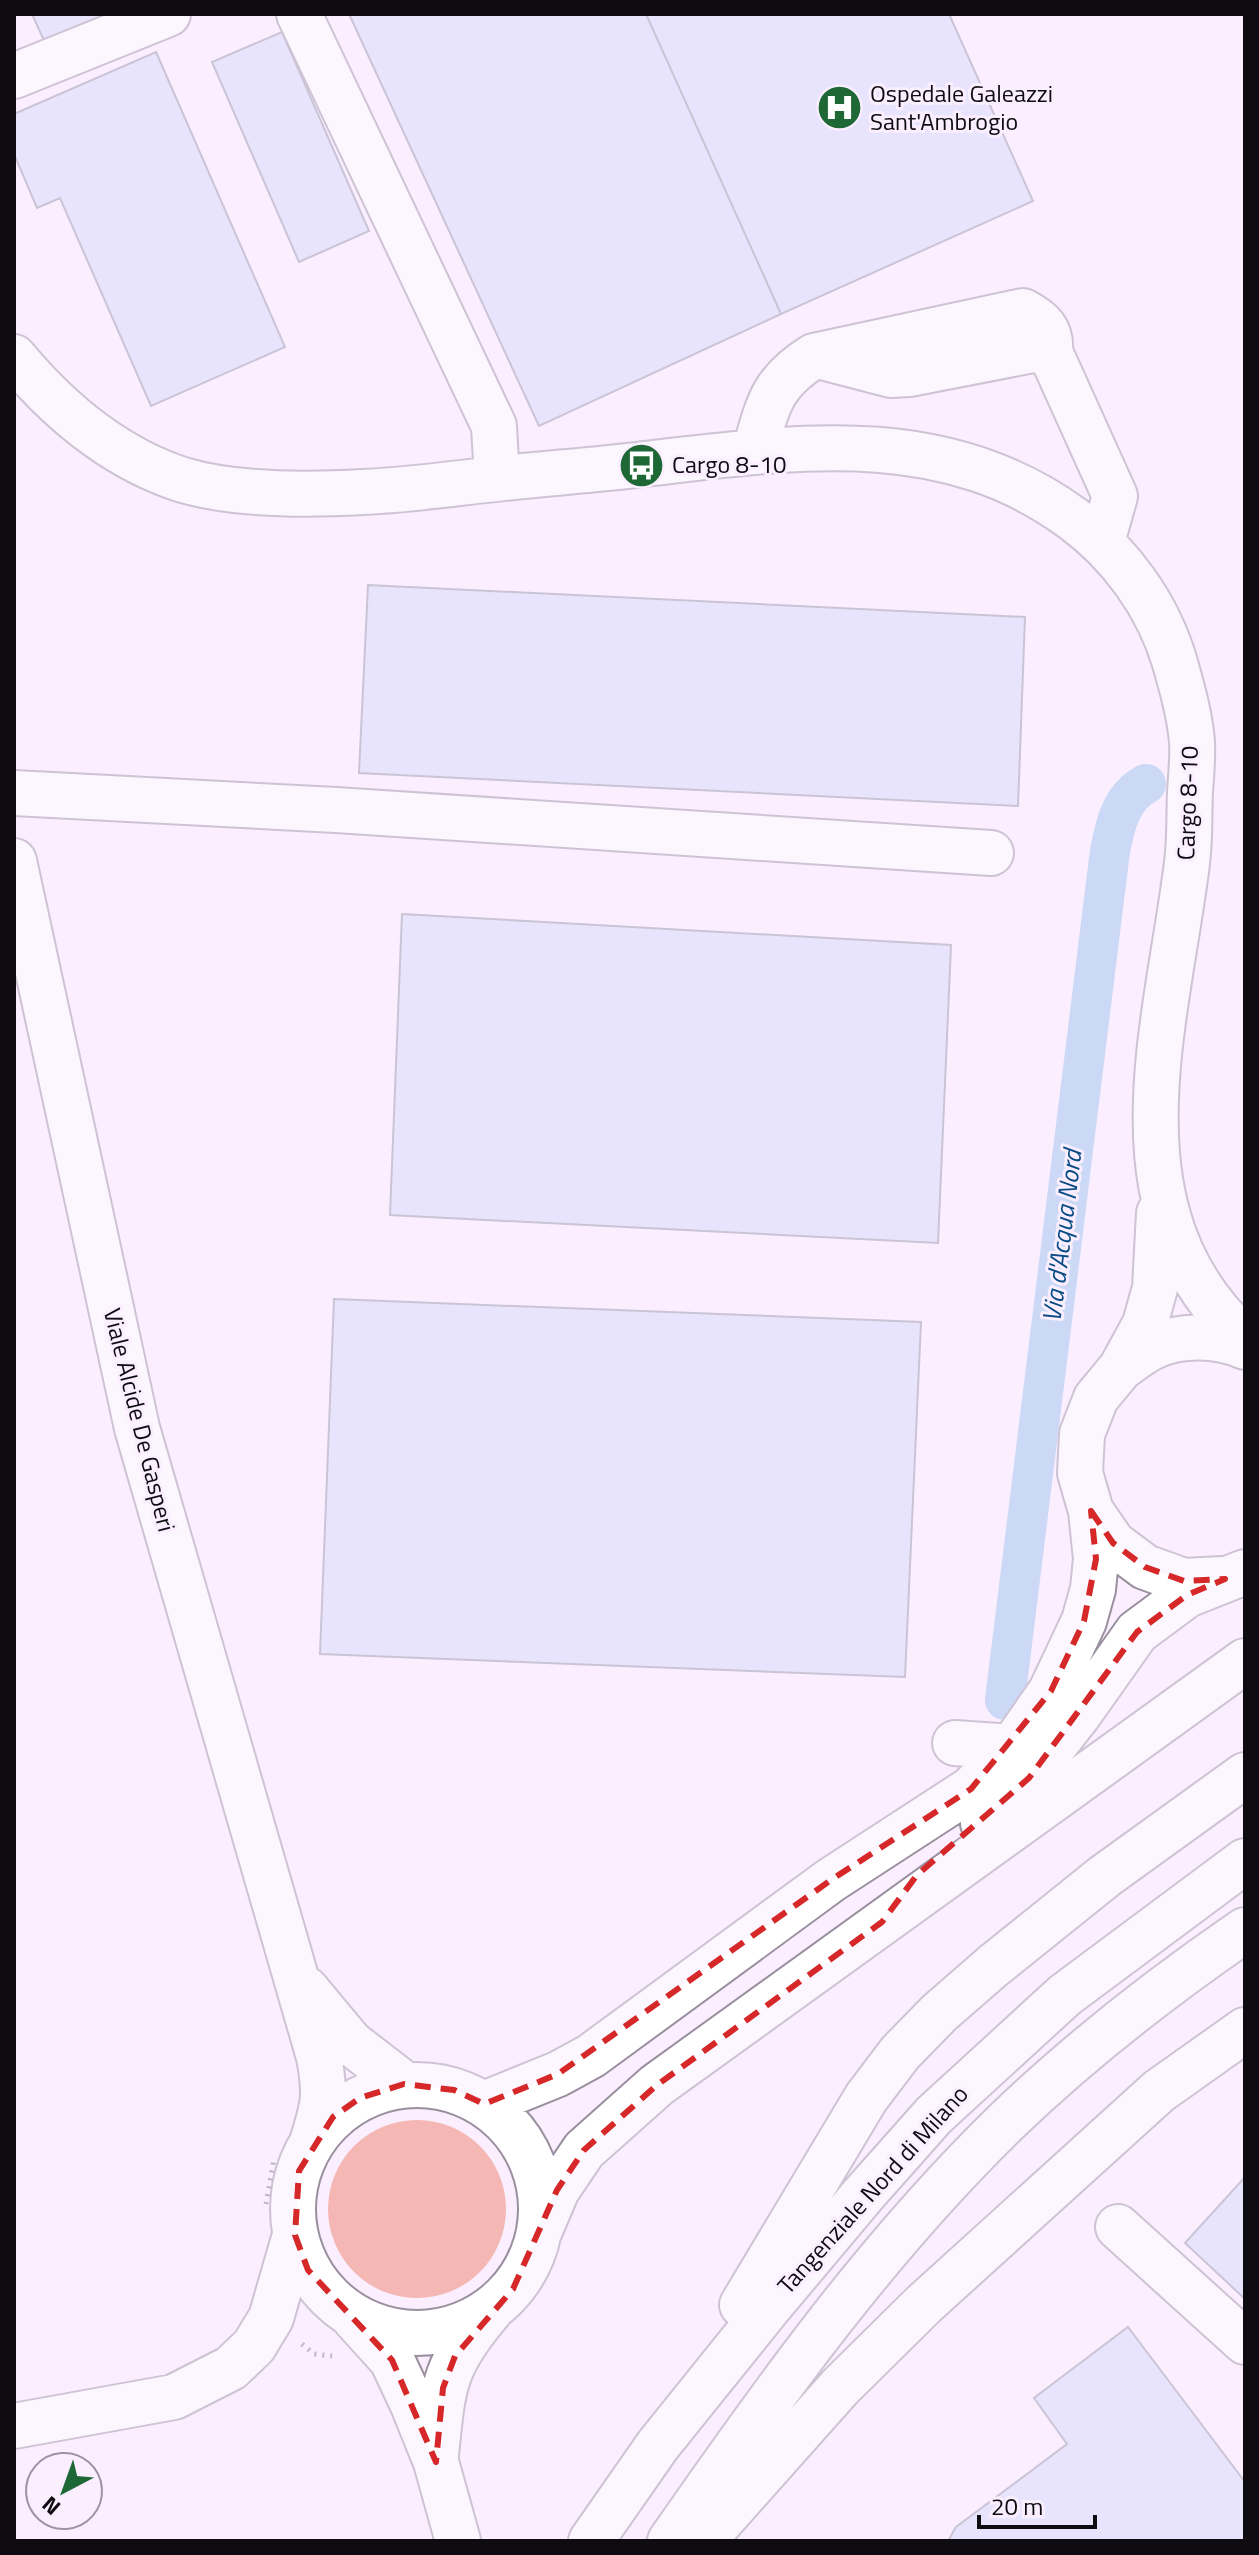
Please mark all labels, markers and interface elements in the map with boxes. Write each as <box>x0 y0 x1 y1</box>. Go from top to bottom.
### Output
place label: Ospedale Galeazzi Sant'Ambrogio <box>870 75 1053 139</box>
hospital icon: Ospedale Galeazzi Sant'Ambrogio <box>815 84 863 132</box>
bus stop icon: Cargo 8-10 <box>617 441 665 489</box>
place label: Cargo 8-10 <box>672 446 786 482</box>
street label: Cargo 8-10 <box>1167 745 1207 861</box>
water label: Via d'Acqua Nord <box>1032 1145 1092 1324</box>
street label: Viale Alcide De Gasperi <box>95 1304 185 1535</box>
street label: Tangenziale Nord di Milano <box>768 2077 976 2302</box>
north arrow <box>24 2451 104 2531</box>
scale bar <box>979 2479 1095 2529</box>
text: N <box>34 2488 68 2524</box>
text: 20 m <box>991 2488 1043 2524</box>

